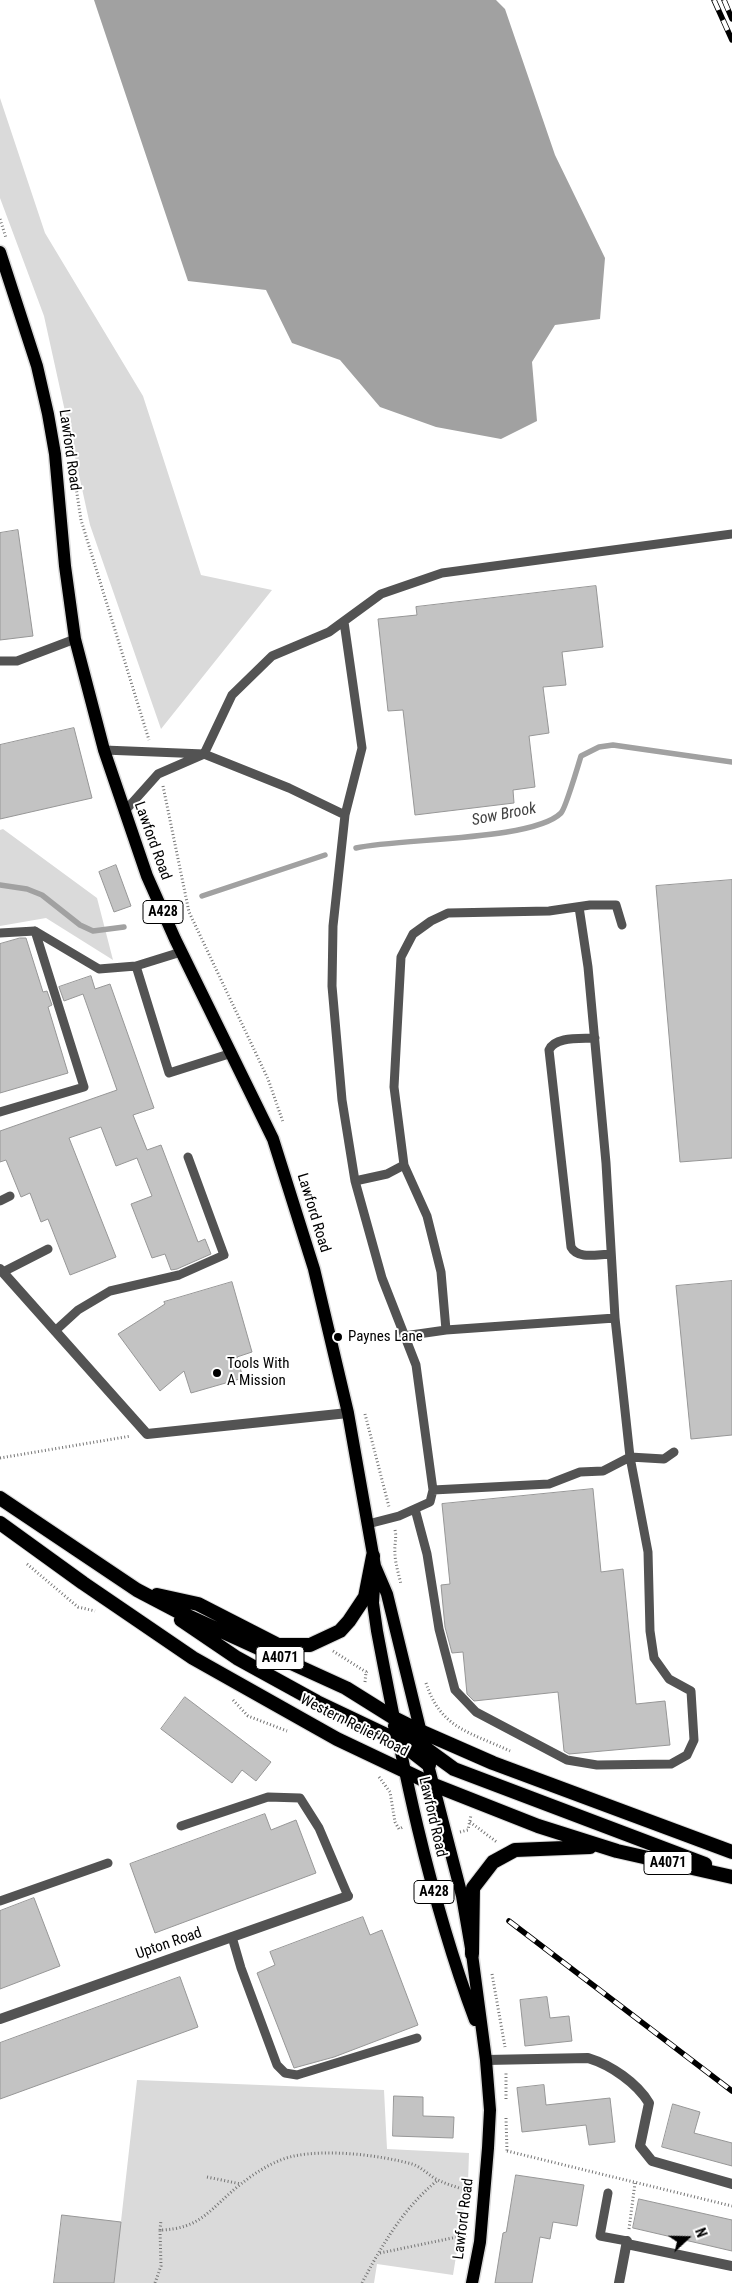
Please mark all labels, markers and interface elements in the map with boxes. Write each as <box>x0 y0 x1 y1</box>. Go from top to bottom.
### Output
street label: Lawford Road <box>54 408 84 492</box>
water label: Sow Brook <box>470 799 538 831</box>
street label: Lawford Road <box>130 800 174 882</box>
road number: A428 <box>143 900 183 924</box>
street label: Lawford Road <box>292 1171 334 1255</box>
place label: Paynes Lane <box>348 1328 423 1346</box>
marker: Paynes Lane <box>332 1331 344 1343</box>
place label: Tools With A Mission <box>227 1355 289 1390</box>
marker: Tools With A Mission <box>211 1367 223 1379</box>
road number: A4071 <box>256 1646 304 1670</box>
street label: Western Relief Road <box>297 1691 411 1761</box>
street label: Lawford Road <box>414 1775 450 1859</box>
road number: A4071 <box>644 1852 692 1875</box>
road number: A428 <box>414 1880 454 1904</box>
street label: Upton Road <box>134 1924 204 1964</box>
street label: Lawford Road <box>450 2177 478 2261</box>
north arrow <box>662 2213 712 2263</box>
text: N <box>692 2226 710 2239</box>

